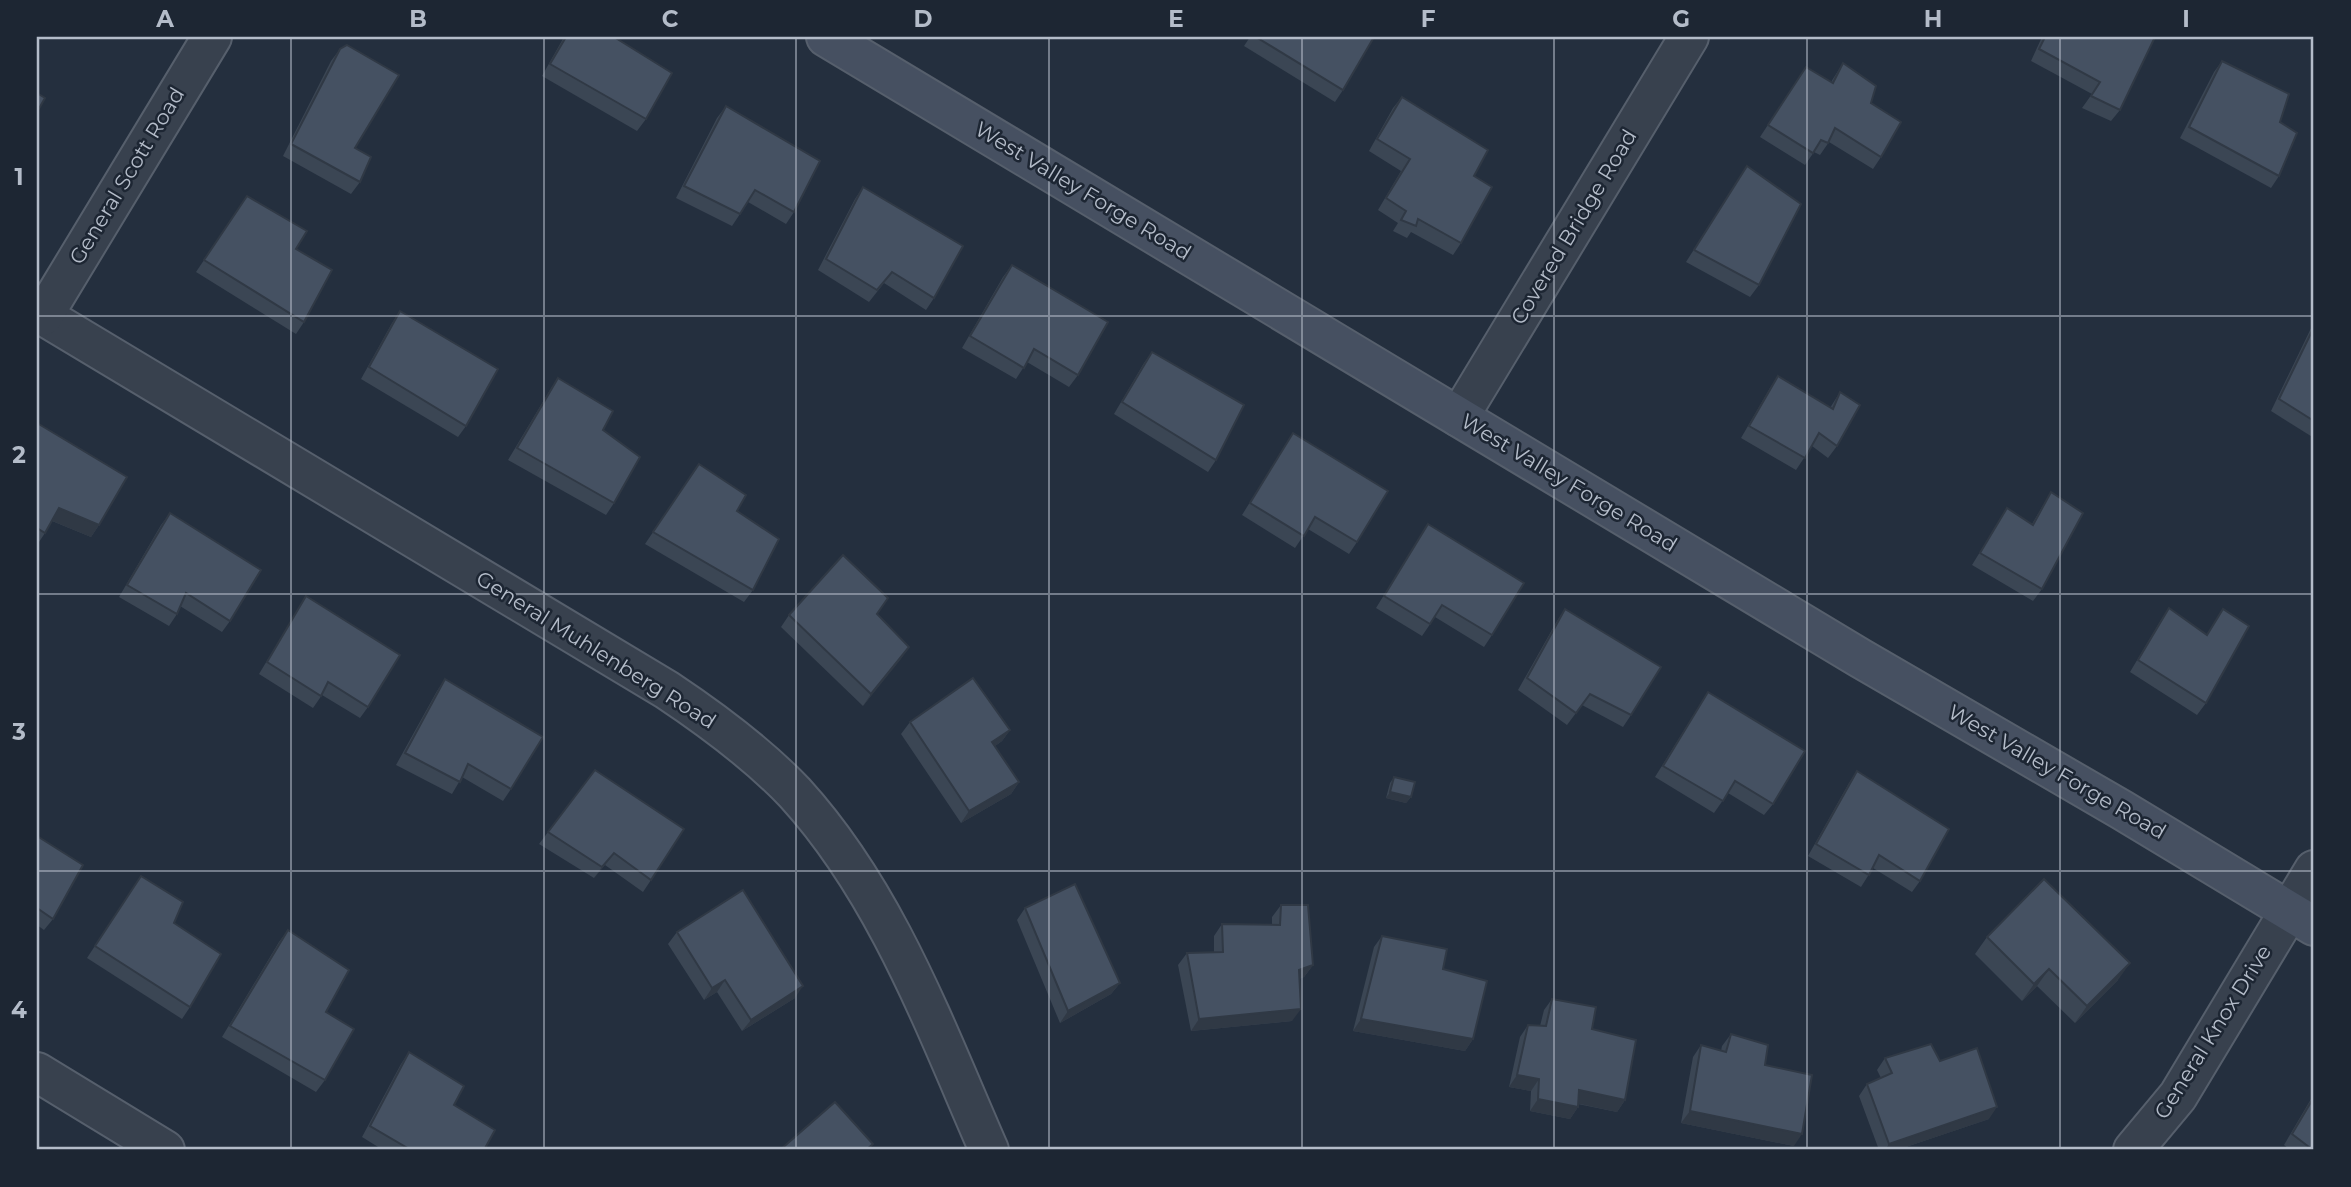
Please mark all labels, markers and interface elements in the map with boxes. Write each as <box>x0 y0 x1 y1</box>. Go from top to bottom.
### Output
text: A <box>155 5 174 33</box>
text: B <box>409 5 427 33</box>
text: C <box>662 5 679 33</box>
text: D <box>914 5 933 33</box>
text: E <box>1168 5 1184 33</box>
text: F <box>1421 5 1436 33</box>
text: G <box>1672 5 1690 33</box>
text: H <box>1924 5 1942 33</box>
text: I <box>2182 5 2190 33</box>
street label: General Scott Road <box>64 83 189 269</box>
street label: West Valley Forge Road <box>971 116 1196 265</box>
street label: Covered Bridge Road <box>1505 125 1642 329</box>
text: 1 <box>14 163 24 191</box>
street label: West Valley Forge Road <box>1457 408 1682 557</box>
text: 2 <box>12 441 26 469</box>
street label: General Muhlenberg Road <box>472 565 721 734</box>
street label: West Valley Forge Road <box>1944 699 2171 844</box>
text: 3 <box>11 718 26 746</box>
street label: General Knox Drive <box>2149 940 2276 1123</box>
text: 4 <box>11 996 27 1024</box>

